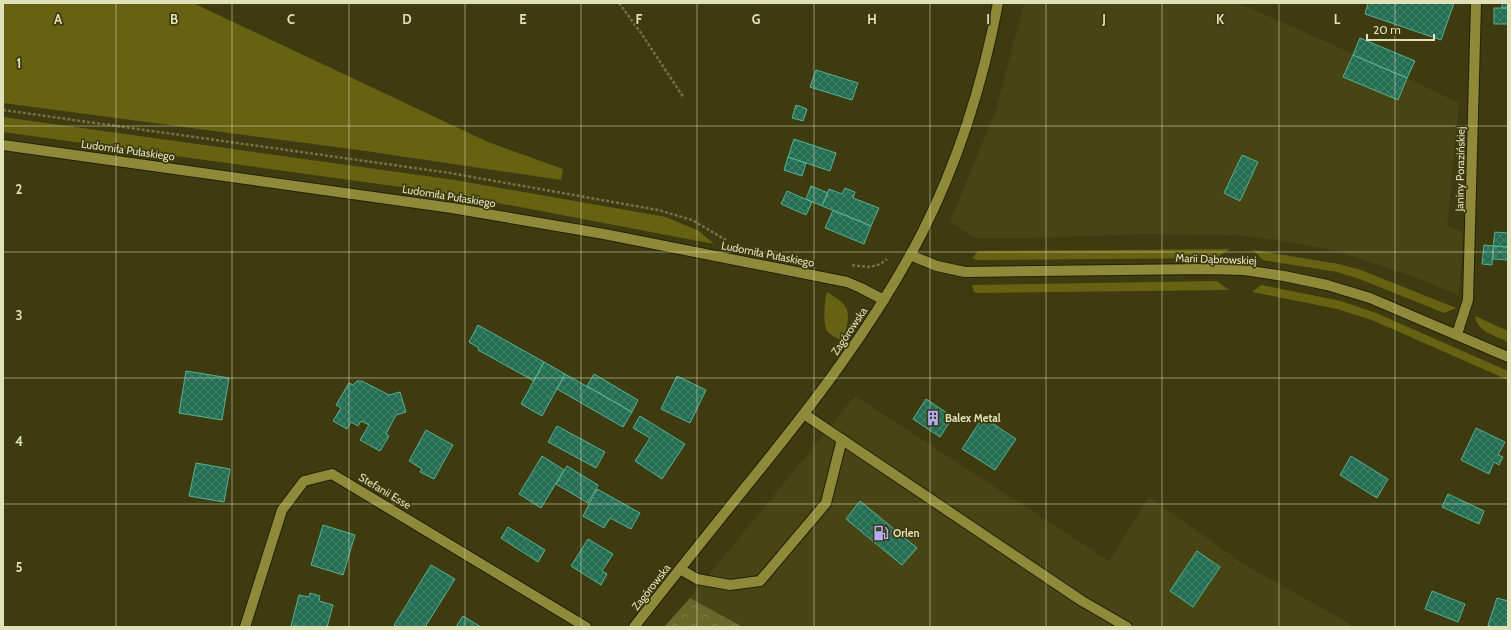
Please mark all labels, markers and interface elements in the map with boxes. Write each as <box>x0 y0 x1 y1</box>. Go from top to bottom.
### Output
text: A <box>54 11 63 27</box>
text: B <box>170 11 178 27</box>
text: C <box>287 11 295 27</box>
text: D <box>402 11 412 27</box>
text: E <box>519 11 527 27</box>
text: F <box>636 11 643 27</box>
text: G <box>752 11 761 27</box>
text: H <box>867 11 877 27</box>
text: I <box>986 11 990 27</box>
text: J <box>1101 11 1106 27</box>
text: K <box>1216 11 1225 27</box>
text: L <box>1334 11 1341 27</box>
scale bar <box>1367 16 1434 42</box>
text: 20 m <box>1373 22 1401 37</box>
text: 1 <box>17 55 21 71</box>
street label: Janiny Porazińskiej <box>1452 126 1468 213</box>
street label: Ludomiła Pułaskiego <box>80 136 176 164</box>
text: 2 <box>16 181 23 197</box>
street label: Ludomiła Pułaskiego <box>401 182 497 210</box>
street label: Ludomiła Pułaskiego <box>720 238 816 270</box>
street label: Marii Dąbrowskiej <box>1175 251 1257 267</box>
street label: Zagórowska <box>828 304 871 358</box>
text: 3 <box>15 307 23 323</box>
building icon: Balex Metal <box>924 409 942 427</box>
place label: Balex Metal <box>945 411 1001 425</box>
text: 4 <box>15 433 23 449</box>
street label: Stefanii Esse <box>356 470 414 512</box>
fuel station icon: Orlen <box>872 524 890 542</box>
place label: Orlen <box>893 526 920 540</box>
text: 5 <box>16 559 23 575</box>
street label: Zagórowska <box>629 561 674 613</box>

